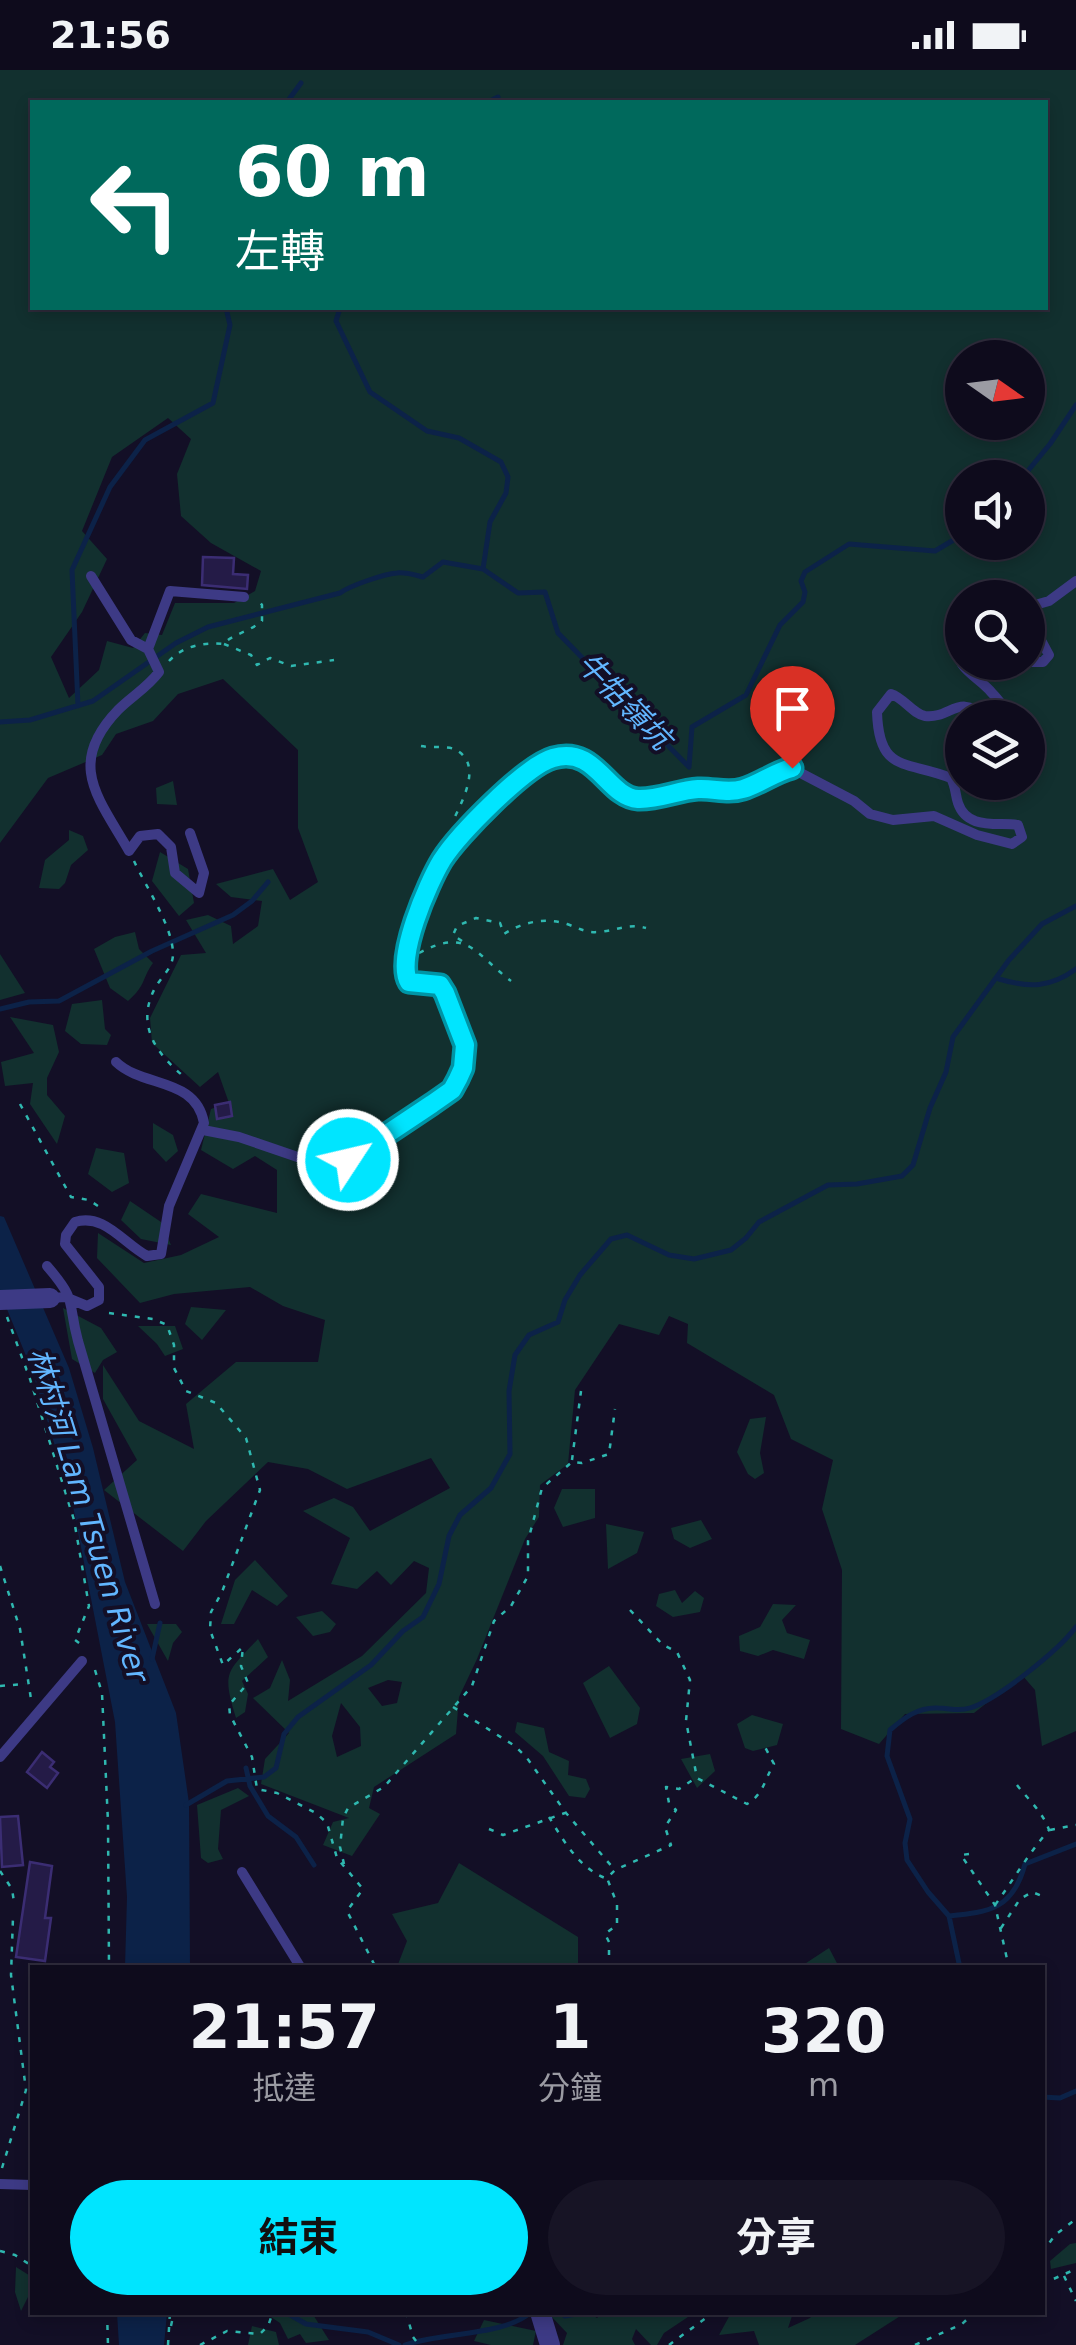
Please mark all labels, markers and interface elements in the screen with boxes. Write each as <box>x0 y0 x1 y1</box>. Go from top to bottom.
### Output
text: 21:56 <box>50 13 171 57</box>
text: 60 m <box>235 131 430 213</box>
icon: left <box>70 140 200 270</box>
text: 左轉 <box>235 225 325 278</box>
north arrow <box>945 340 1045 440</box>
map controls <box>945 340 1045 800</box>
button: sound <box>945 460 1045 560</box>
button: search <box>945 580 1045 680</box>
water label: 牛牯嶺坑 <box>570 645 681 759</box>
pin <box>750 666 835 769</box>
icon: arrive <box>765 681 820 736</box>
button: layers <box>945 700 1045 800</box>
position arrow <box>296 1108 400 1212</box>
water label: 林村河 Lam Tsuen River <box>21 1344 157 1688</box>
text: 21:57 <box>189 1992 380 2062</box>
text: 1 <box>549 1992 591 2062</box>
text: 320 <box>761 1996 886 2066</box>
text: m <box>808 2066 839 2104</box>
text: 抵達 <box>252 2069 316 2107</box>
text: 分鐘 <box>538 2069 602 2107</box>
button: 結束 <box>70 2180 528 2295</box>
button: 分享 <box>548 2180 1005 2295</box>

